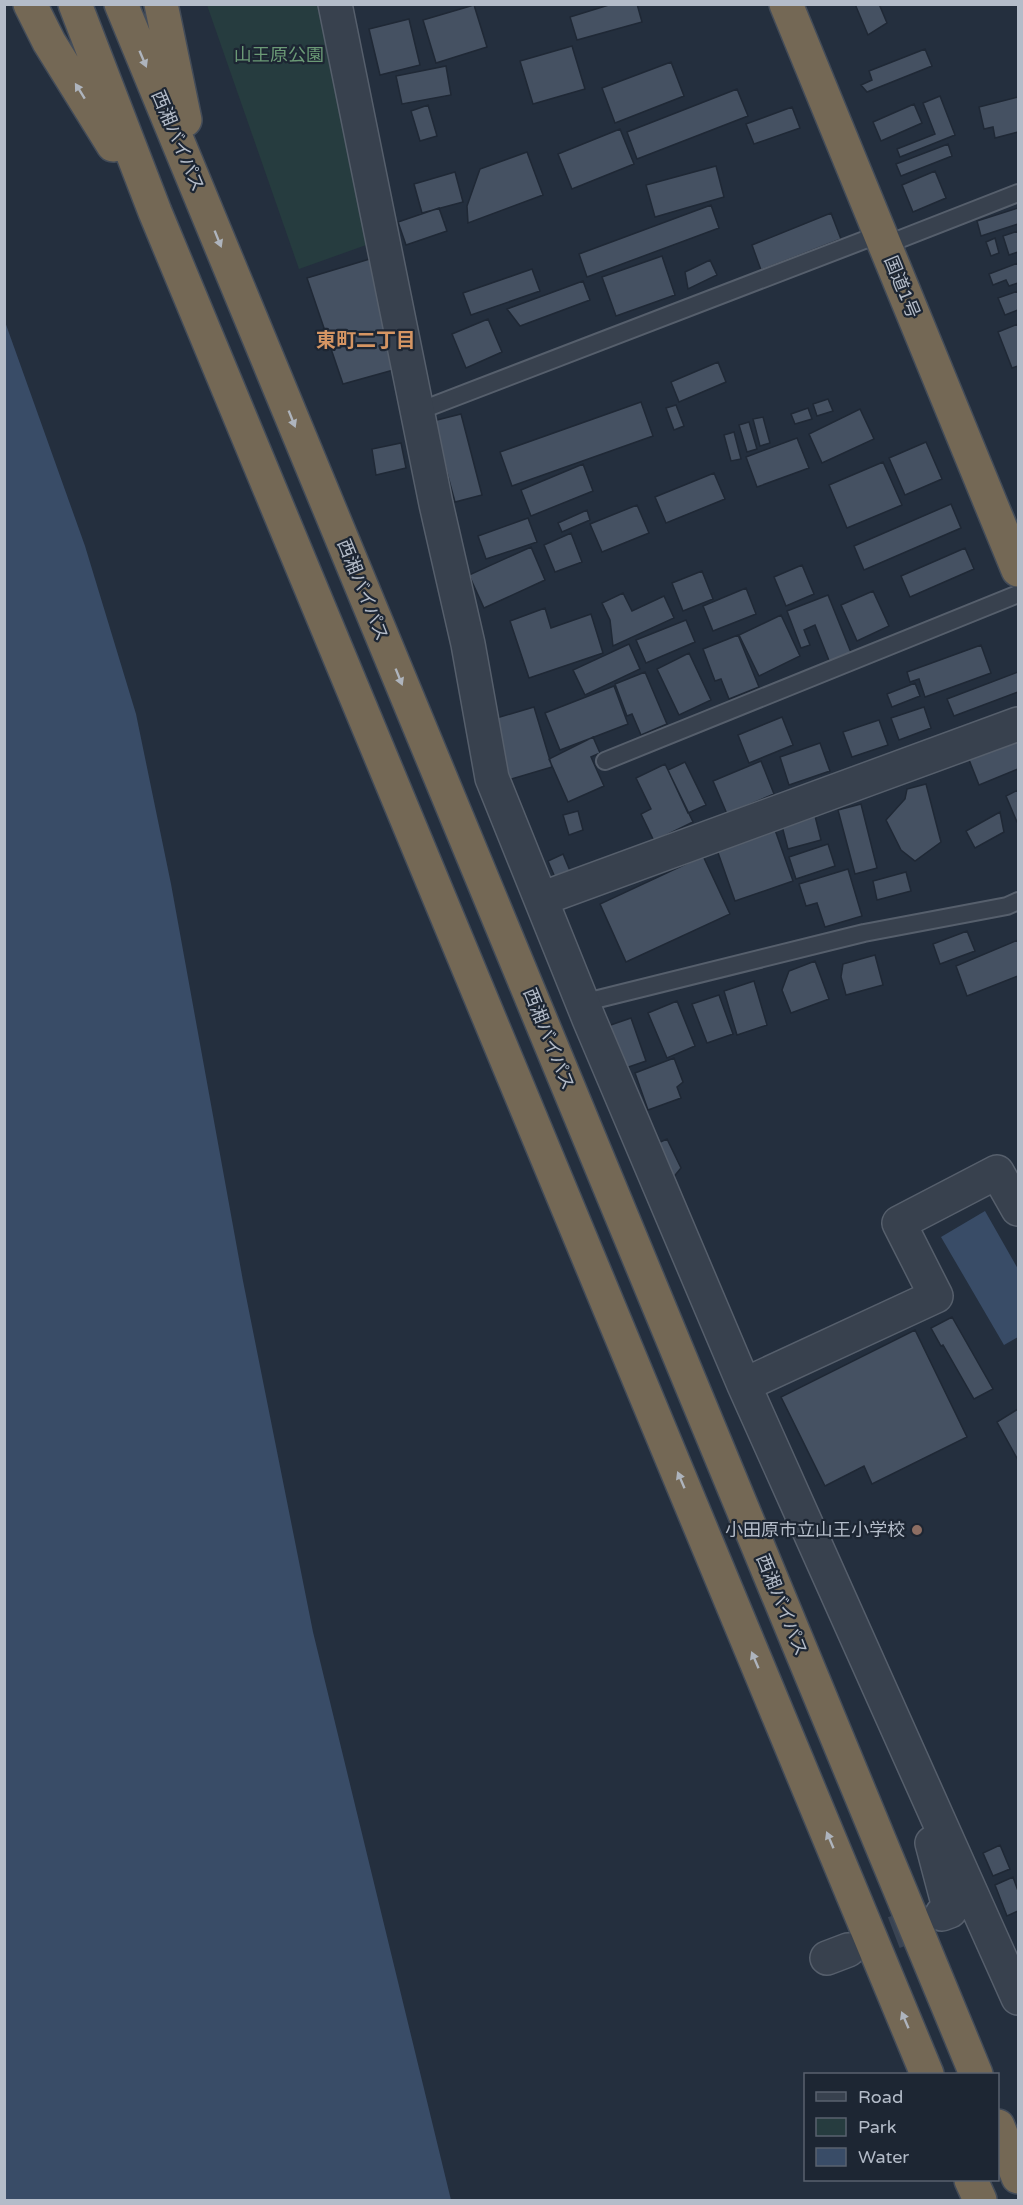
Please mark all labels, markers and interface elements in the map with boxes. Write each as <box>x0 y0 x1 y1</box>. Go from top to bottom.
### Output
park label: 山王原公園 <box>234 44 324 66</box>
one-way arrow <box>138 50 148 68</box>
one-way arrow <box>74 83 85 100</box>
street label: 西湘バイパス <box>147 87 209 195</box>
one-way arrow <box>213 230 223 248</box>
street label: 国道1号 <box>880 253 924 321</box>
district label: 東町二丁目 <box>316 329 416 353</box>
one-way arrow <box>288 410 297 428</box>
street label: 西湘バイパス <box>333 536 393 644</box>
one-way arrow <box>394 668 404 686</box>
street label: 西湘バイパス <box>519 985 579 1093</box>
one-way arrow <box>676 1471 685 1489</box>
place label: 小田原市立山王小学校 <box>725 1519 905 1541</box>
marker: 小田原市立山王小学校 <box>910 1523 924 1537</box>
street label: 西湘バイパス <box>752 1551 812 1659</box>
one-way arrow <box>751 1652 760 1669</box>
one-way arrow <box>825 1831 835 1849</box>
one-way arrow <box>900 2011 910 2029</box>
legend <box>804 2073 999 2181</box>
text: Road <box>858 2086 903 2108</box>
text: Park <box>858 2116 897 2138</box>
text: Water <box>858 2146 909 2168</box>

